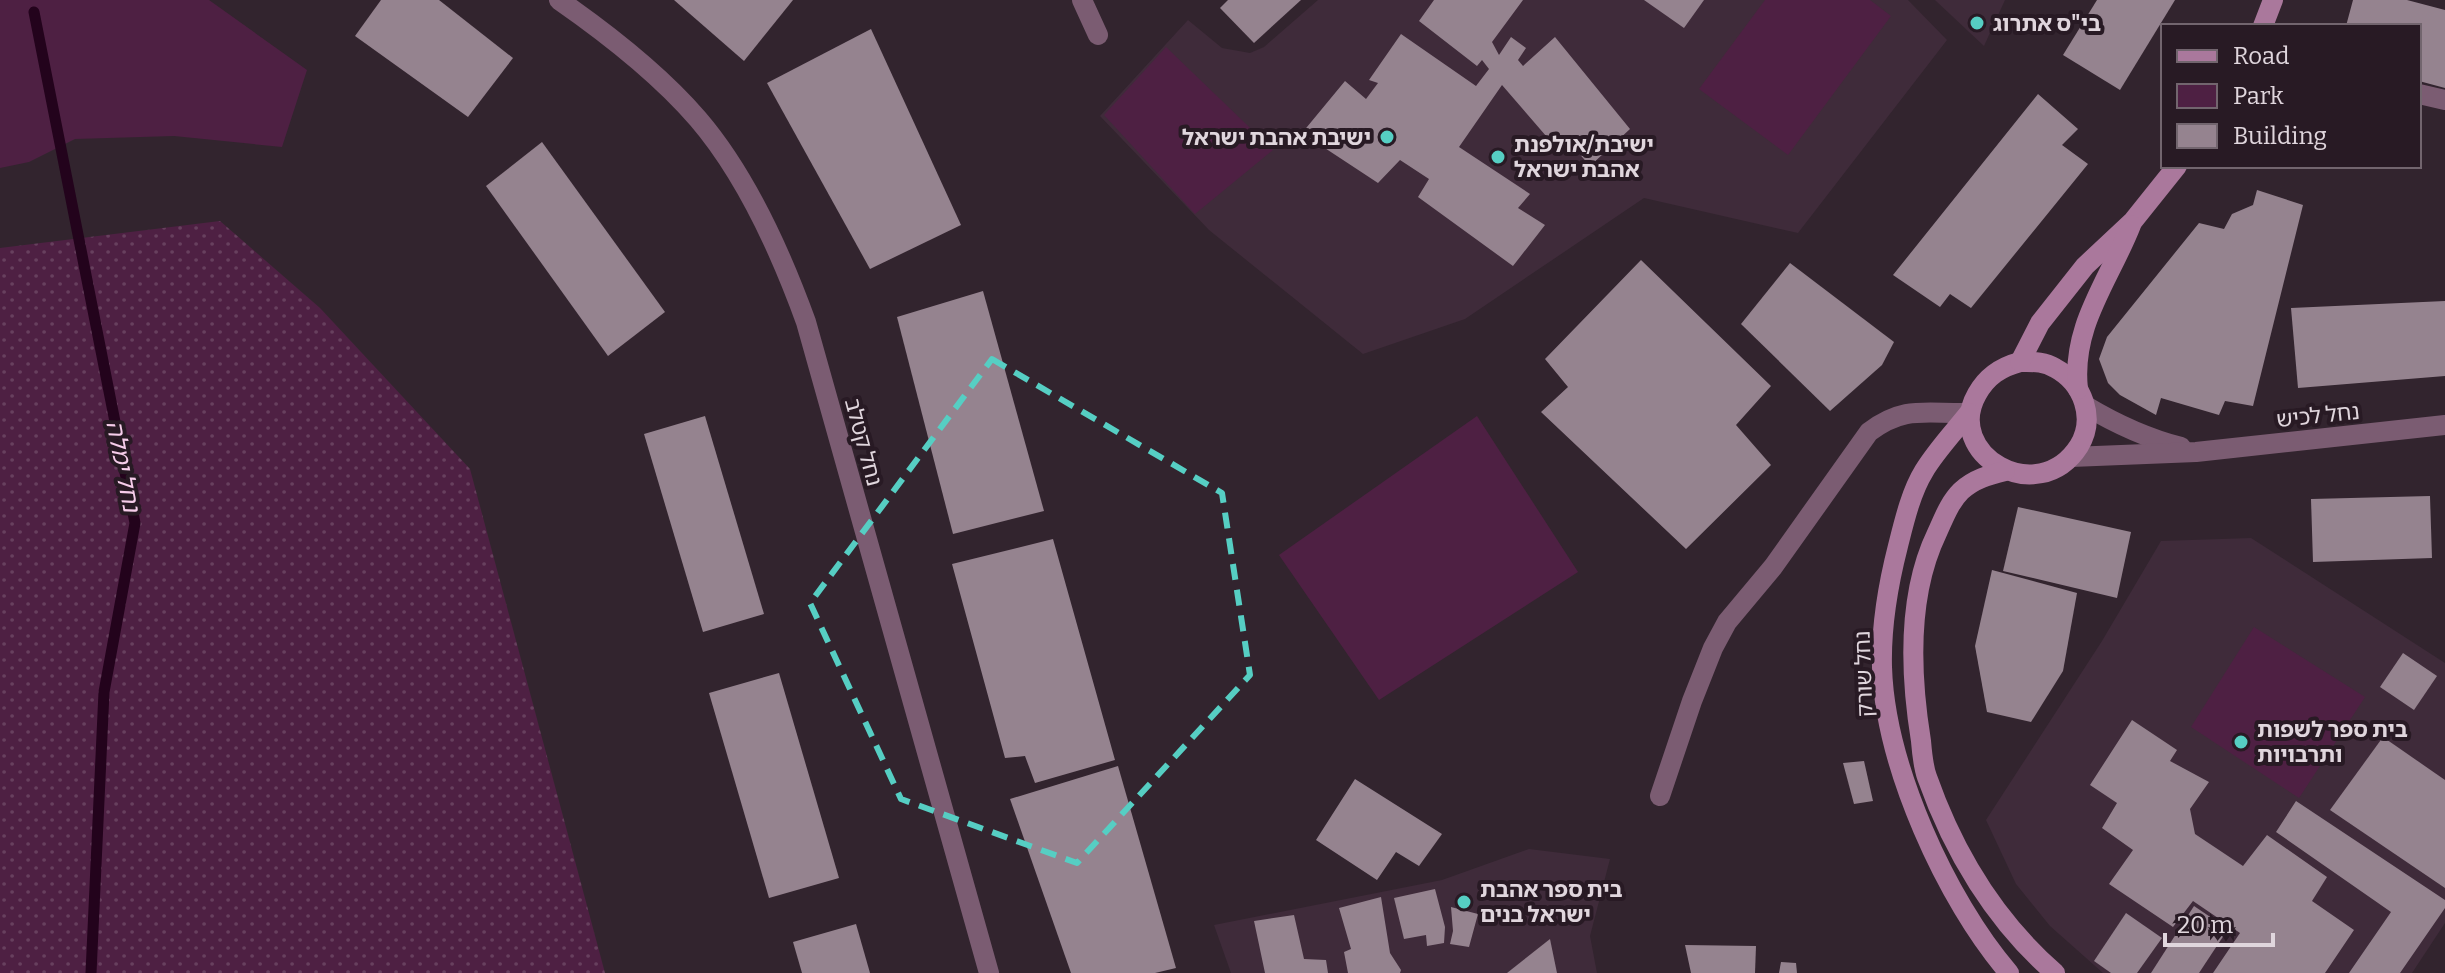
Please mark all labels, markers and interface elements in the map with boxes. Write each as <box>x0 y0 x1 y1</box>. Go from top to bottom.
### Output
place label: בי"ס אתרוג <box>1993 10 2101 37</box>
marker: בי"ס אתרוג <box>1968 14 1986 32</box>
legend <box>2161 24 2421 168</box>
text: Road <box>2233 42 2289 70</box>
text: Park <box>2233 82 2284 110</box>
text: Building <box>2233 122 2327 150</box>
place label: ישיבת אהבת ישראל <box>1182 124 1371 151</box>
marker: ישיבת אהבת ישראל <box>1378 128 1396 146</box>
place label: ישיבת/אולפנת אהבת ישראל <box>1514 131 1654 183</box>
marker: ישיבת/אולפנת אהבת ישראל <box>1489 148 1507 166</box>
street label: נחל קטלב <box>839 395 888 489</box>
street label: נחל לכיש <box>2275 398 2361 433</box>
water label: נחל ימלה <box>100 418 146 516</box>
street label: נחל שורק <box>1848 630 1879 718</box>
place label: בית ספר לשפות ותרבויות <box>2257 716 2408 768</box>
marker: בית ספר לשפות ותרבויות <box>2232 733 2250 751</box>
place label: בית ספר אהבת ישראל בנים <box>1480 876 1623 928</box>
marker: בית ספר אהבת ישראל בנים <box>1455 893 1473 911</box>
scale bar <box>2165 897 2273 947</box>
text: 20 m <box>2177 911 2233 939</box>

